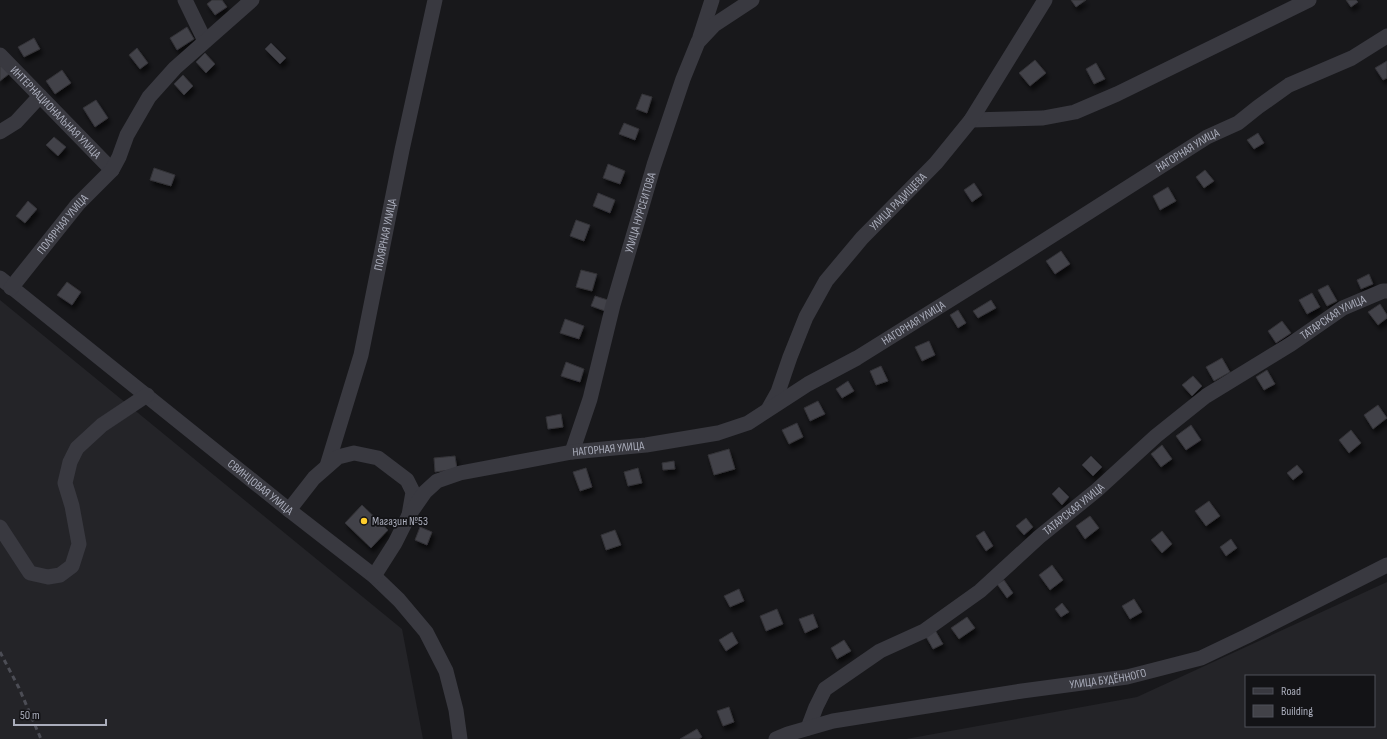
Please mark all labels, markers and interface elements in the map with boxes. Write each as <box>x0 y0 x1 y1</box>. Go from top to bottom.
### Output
street label: ИНТЕРНАЦИОНАЛЬНАЯ УЛИЦА <box>7 63 105 163</box>
street label: НАГОРНАЯ УЛИЦА <box>1153 125 1223 176</box>
street label: УЛИЦА РАДИЩЕВА <box>867 169 931 234</box>
street label: УЛИЦА НУРСЕИТОВА <box>622 170 660 255</box>
street label: ПОЛЯРНАЯ УЛИЦА <box>34 191 92 258</box>
street label: ПОЛЯРНАЯ УЛИЦА <box>371 196 400 272</box>
street label: ТАТАРСКАЯ УЛИЦА <box>1298 292 1369 343</box>
street label: НАГОРНАЯ УЛИЦА <box>879 297 949 349</box>
street label: НАГОРНАЯ УЛИЦА <box>572 438 646 460</box>
street label: СВИНЦОВАЯ УЛИЦА <box>224 456 297 519</box>
street label: ТАТАРСКАЯ УЛИЦА <box>1040 479 1108 539</box>
place label: Магазин №53 <box>372 514 428 529</box>
marker: Магазин №53 <box>359 516 369 526</box>
street label: УЛИЦА БУДЁННОГО <box>1069 665 1148 693</box>
legend <box>1245 675 1375 727</box>
text: Road <box>1281 684 1301 699</box>
scale bar <box>14 701 106 727</box>
text: Building <box>1281 704 1313 719</box>
text: 50 m <box>20 708 40 723</box>

